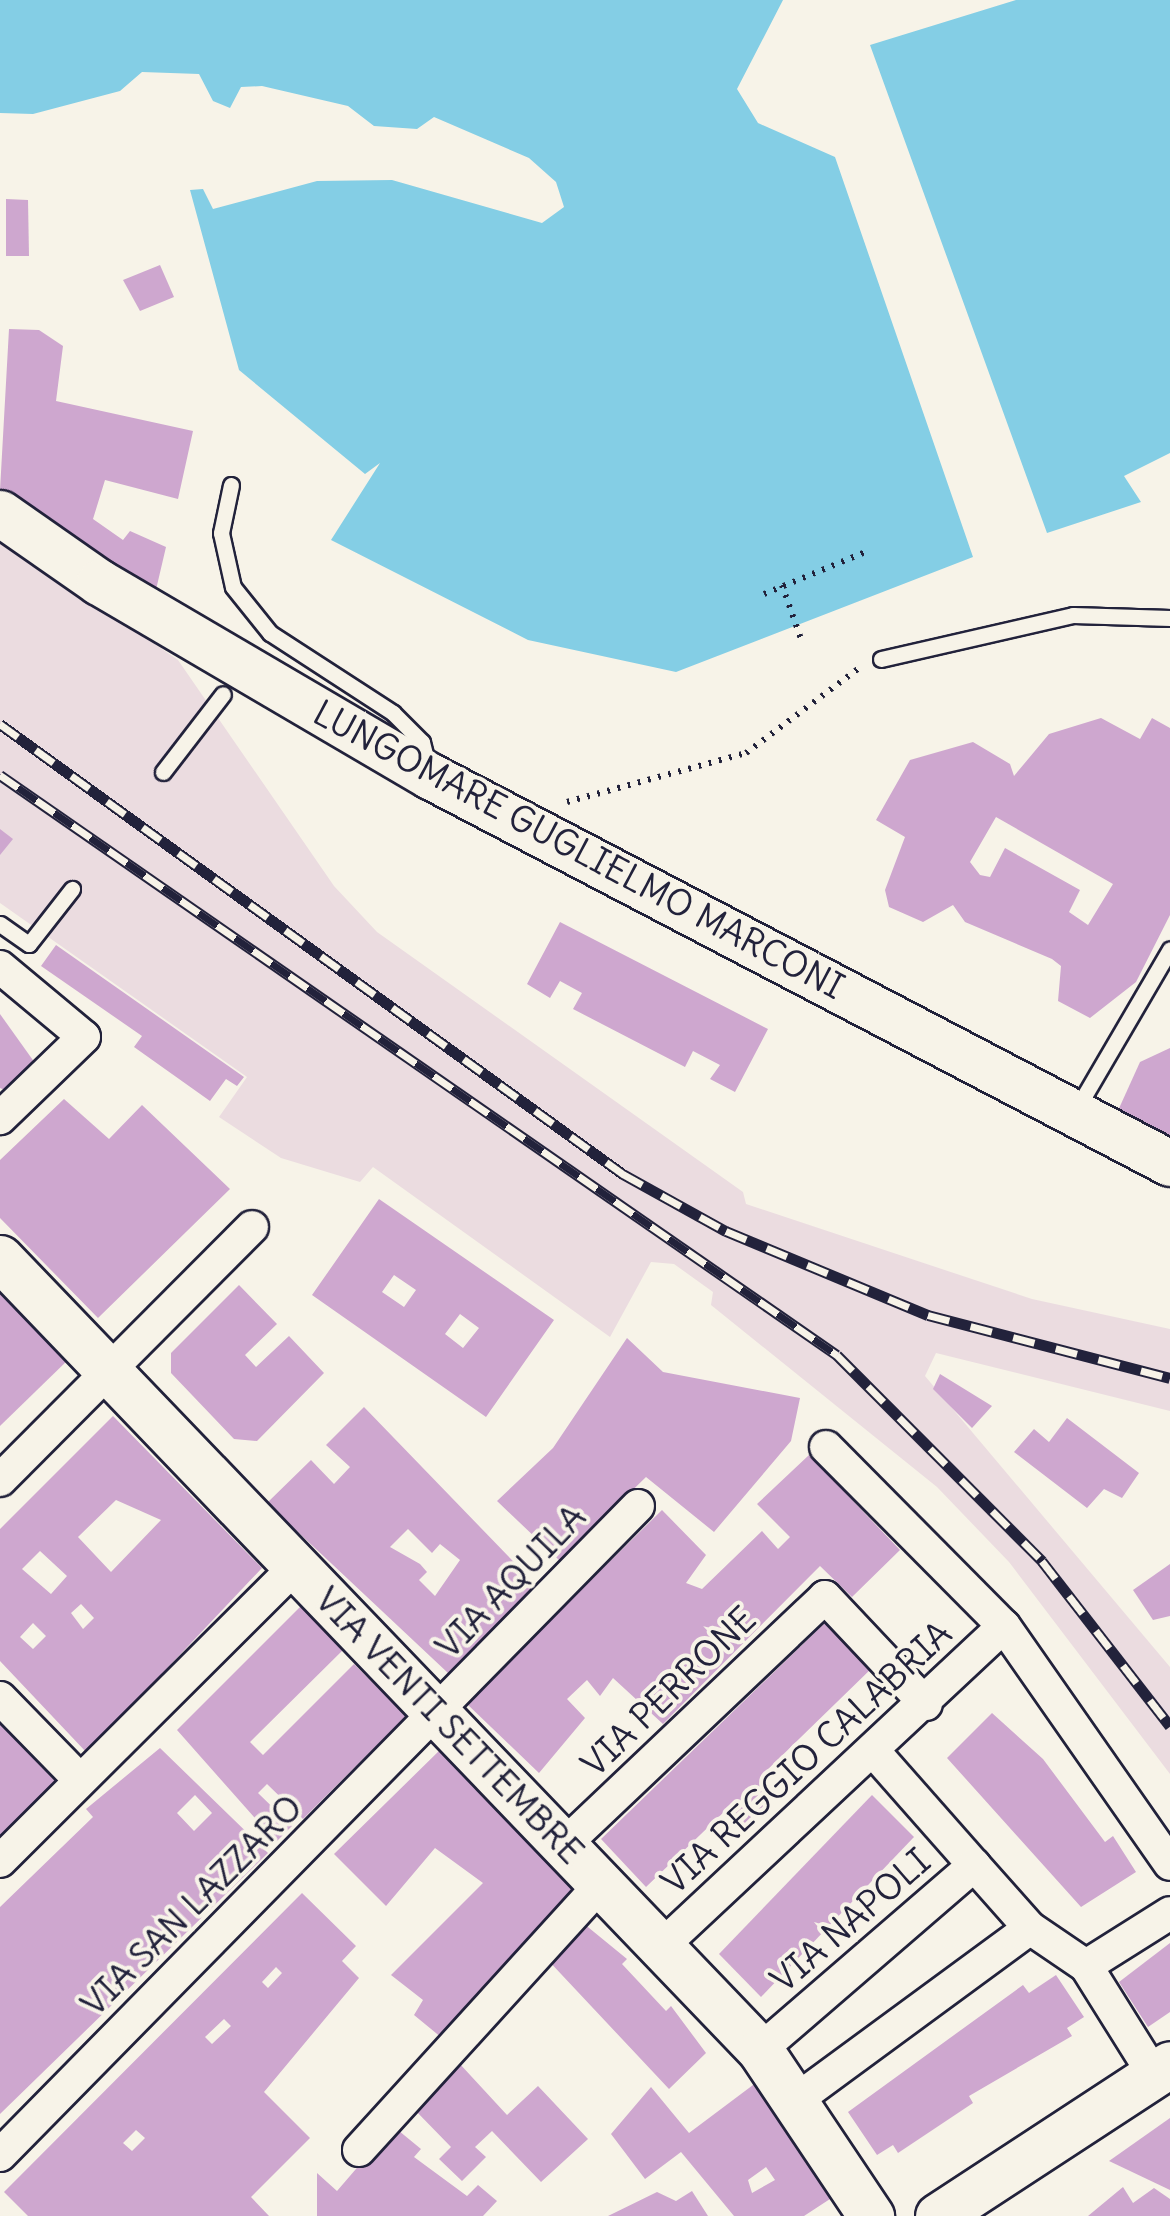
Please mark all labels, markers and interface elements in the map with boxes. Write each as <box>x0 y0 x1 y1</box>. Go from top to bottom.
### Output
street label: LUNGOMARE GUGLIELMO MARCONI <box>307 691 851 1007</box>
street label: VIA AQUILA <box>426 1495 594 1667</box>
street label: VIA VENTI SETTEMBRE <box>307 1578 593 1872</box>
street label: VIA PERRONE <box>572 1597 764 1785</box>
street label: VIA REGGIO CALABRIA <box>652 1612 960 1902</box>
street label: VIA SAN LAZZARO <box>72 1786 310 2024</box>
street label: VIA NAPOLI <box>762 1840 938 2000</box>

